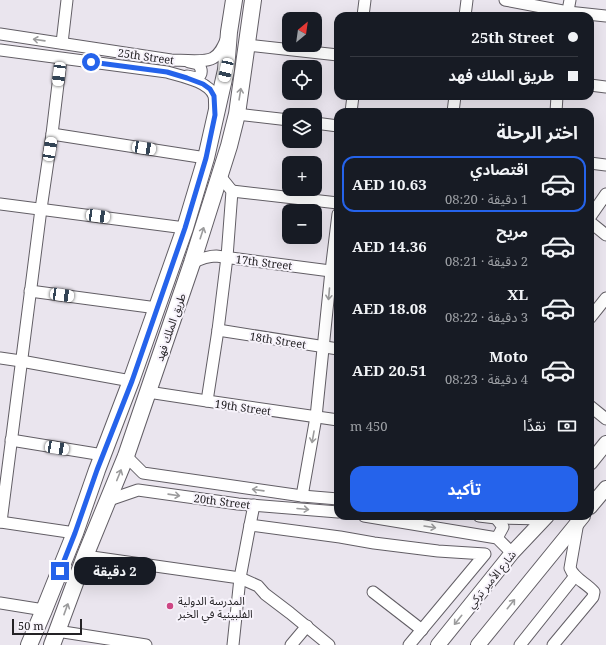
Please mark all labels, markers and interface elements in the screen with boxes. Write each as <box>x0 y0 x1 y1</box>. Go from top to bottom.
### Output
north arrow <box>282 12 322 52</box>
map controls <box>282 12 322 244</box>
text: 25th Street <box>471 27 554 47</box>
one-way arrow <box>33 36 46 44</box>
street label: 25th Street <box>117 45 175 67</box>
route start <box>82 53 100 71</box>
car <box>217 57 235 83</box>
button: locate <box>282 60 322 100</box>
car <box>52 61 66 87</box>
text: طريق الملك فهد <box>448 65 554 85</box>
one-way arrow <box>236 88 244 101</box>
button: layers <box>282 108 322 148</box>
text: اختر الرحلة <box>496 120 578 144</box>
car <box>42 136 58 162</box>
car <box>131 140 157 156</box>
button: + <box>282 156 322 196</box>
text: اقتصادي <box>470 159 528 179</box>
icon: car <box>540 166 576 202</box>
text: AED 10.63 <box>352 174 427 194</box>
text: 1 دقيقة · 08:20 <box>445 190 528 208</box>
button: − <box>282 204 322 244</box>
car <box>85 208 111 224</box>
text: مريح <box>496 221 528 241</box>
one-way arrow <box>198 227 206 239</box>
icon: car <box>540 228 576 264</box>
text: AED 14.36 <box>352 236 427 256</box>
street label: 17th Street <box>235 251 293 273</box>
text: 2 دقيقة · 08:21 <box>445 252 528 270</box>
text: XL <box>507 284 528 304</box>
car <box>49 287 75 303</box>
one-way arrow <box>325 287 332 300</box>
icon: car <box>540 290 576 326</box>
street label: طريق الملك فهد <box>151 291 189 363</box>
text: AED 18.08 <box>352 298 427 318</box>
text: 3 دقيقة · 08:22 <box>445 308 528 326</box>
street label: 18th Street <box>249 328 307 352</box>
text: Moto <box>489 346 528 366</box>
icon: car <box>540 352 576 388</box>
text: AED 20.51 <box>352 360 427 380</box>
text: 4 دقيقة · 08:23 <box>445 370 528 388</box>
street label: 19th Street <box>214 396 272 418</box>
text: نقدًا <box>523 415 546 435</box>
icon: cash <box>556 415 578 437</box>
text: 450 m <box>350 417 388 435</box>
one-way arrow <box>308 430 316 443</box>
car <box>44 440 70 456</box>
button: تأكيد <box>350 466 578 512</box>
one-way arrow <box>116 469 123 481</box>
one-way arrow <box>251 486 264 494</box>
street label: 20th Street <box>193 490 251 512</box>
one-way arrow <box>167 491 180 499</box>
one-way arrow <box>296 506 309 513</box>
one-way arrow <box>423 523 436 531</box>
street label: شارع الأمير تركي <box>463 547 521 613</box>
callout: 2 دقيقة <box>74 557 156 585</box>
route end <box>51 562 69 580</box>
text: 2 دقيقة <box>93 562 137 580</box>
place label: المدرسة الدولية الفلبينية في الخبر <box>177 593 253 623</box>
one-way arrow <box>506 599 515 609</box>
marker: المدرسة الدولية الفلبينية في الخبر <box>165 601 175 611</box>
one-way arrow <box>62 603 70 615</box>
one-way arrow <box>453 615 462 626</box>
scale bar <box>12 617 82 636</box>
text: 50 m <box>18 618 44 633</box>

